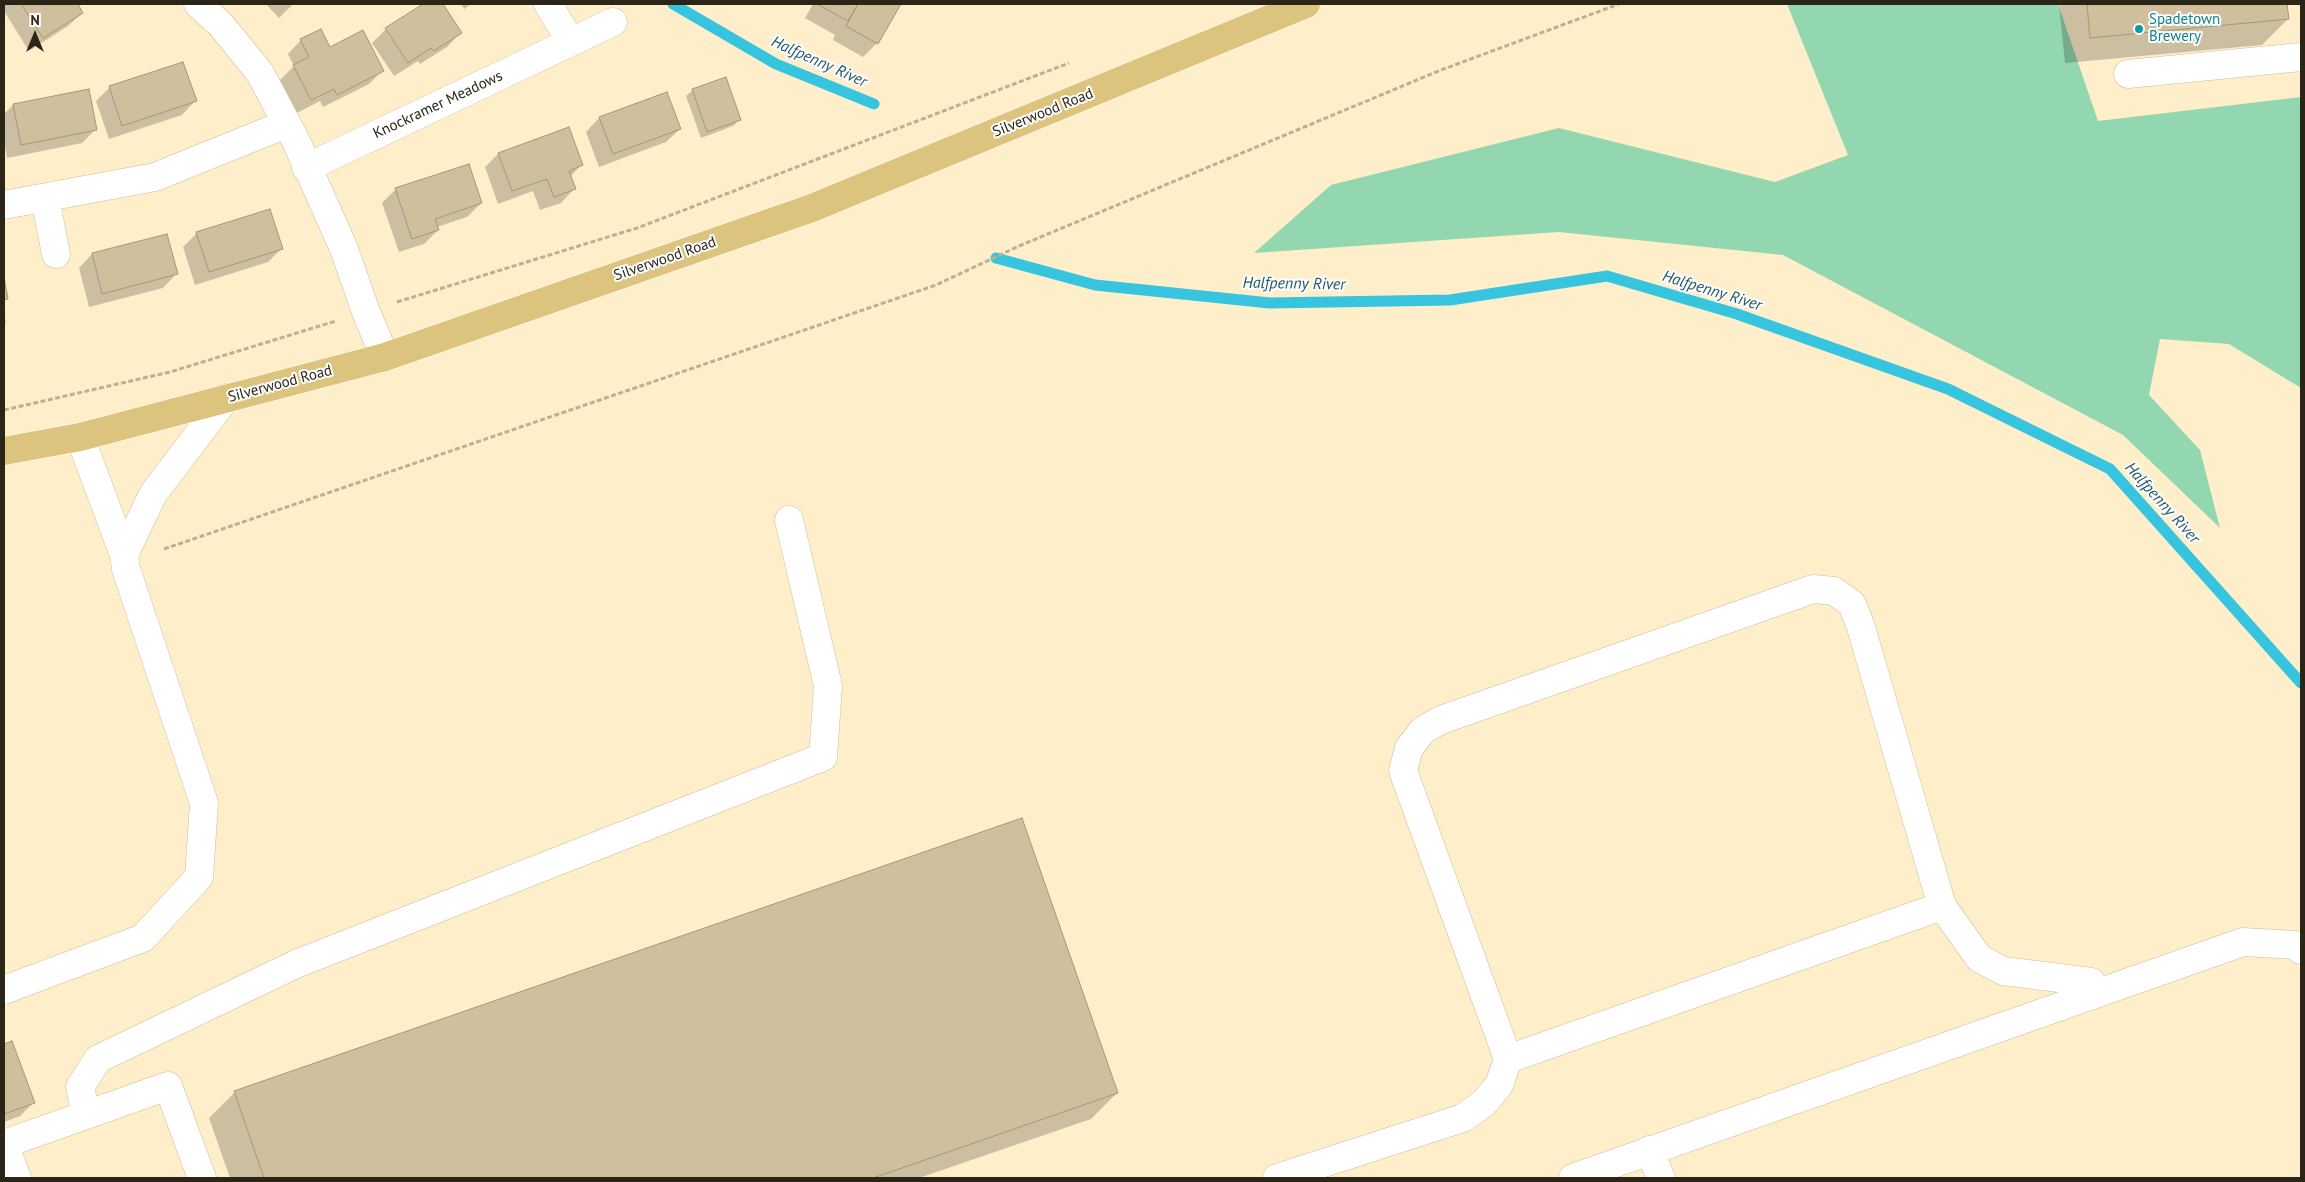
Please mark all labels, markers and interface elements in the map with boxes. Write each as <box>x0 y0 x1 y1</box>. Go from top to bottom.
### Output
north arrow <box>10 10 60 60</box>
text: N <box>30 11 40 29</box>
place label: Spadetown Brewery <box>2149 11 2220 46</box>
marker: Spadetown Brewery <box>2133 23 2145 35</box>
water label: Halfpenny River <box>768 32 870 92</box>
street label: Knockramer Meadows <box>370 67 506 143</box>
street label: Silverwood Road <box>990 85 1096 141</box>
street label: Silverwood Road <box>612 233 718 285</box>
water label: Halfpenny River <box>1660 267 1764 315</box>
water label: Halfpenny River <box>1242 274 1346 294</box>
street label: Silverwood Road <box>226 361 334 407</box>
water label: Halfpenny River <box>2120 458 2204 548</box>

